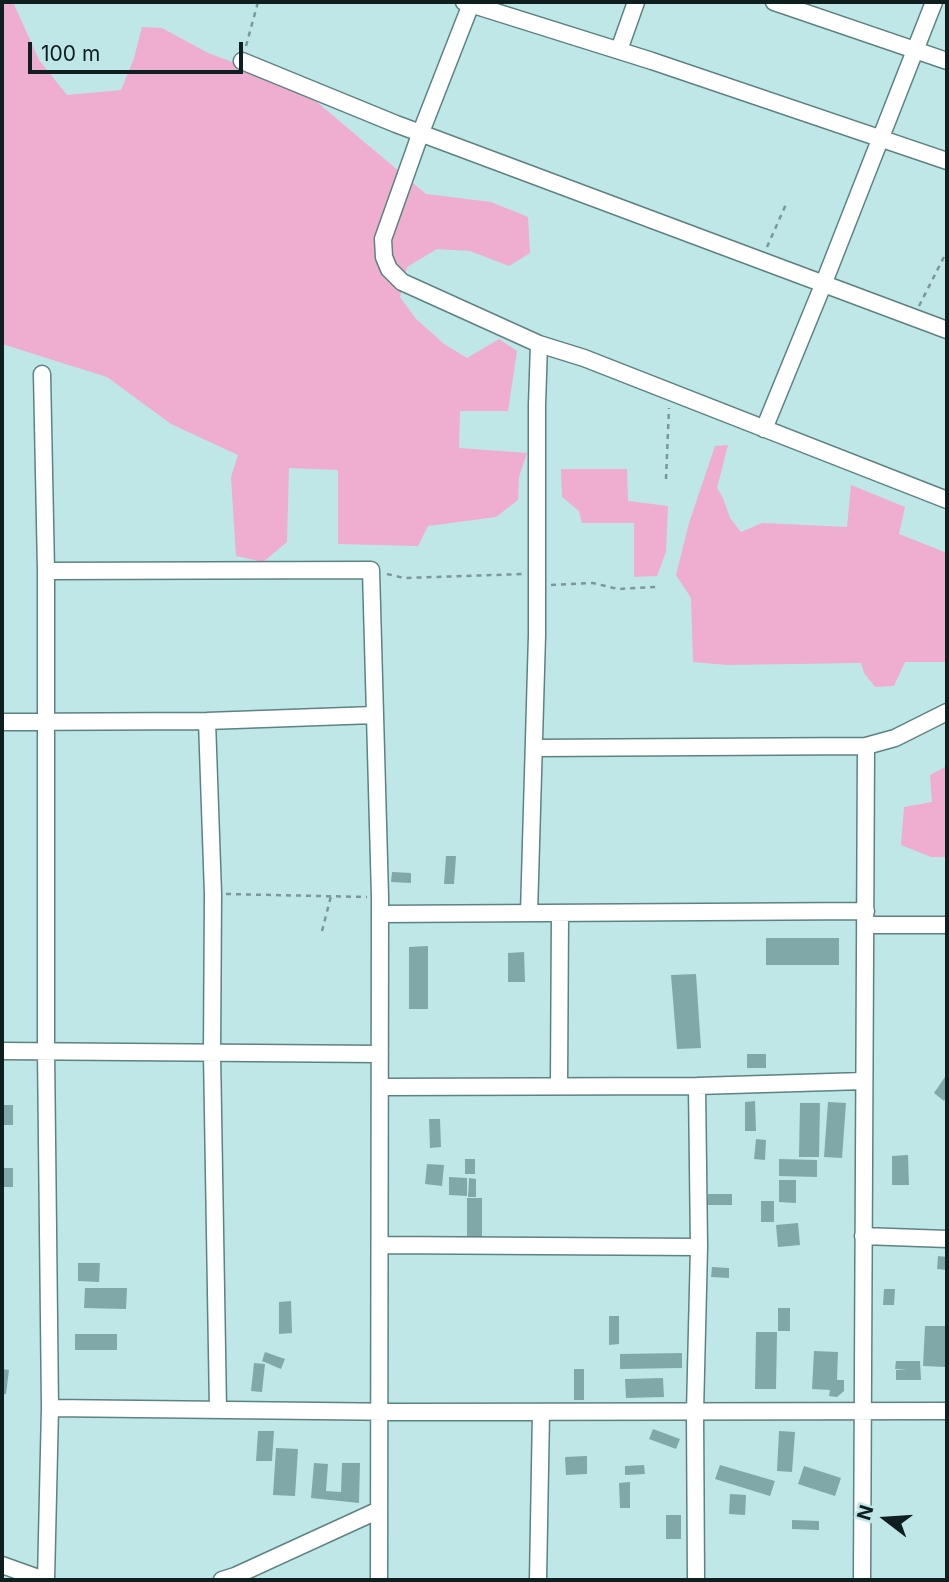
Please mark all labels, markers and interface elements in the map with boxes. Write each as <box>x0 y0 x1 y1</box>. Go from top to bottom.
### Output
scale bar <box>32 28 247 72</box>
text: 100 m <box>41 41 100 66</box>
north arrow <box>851 1484 921 1554</box>
text: N <box>852 1502 879 1523</box>

